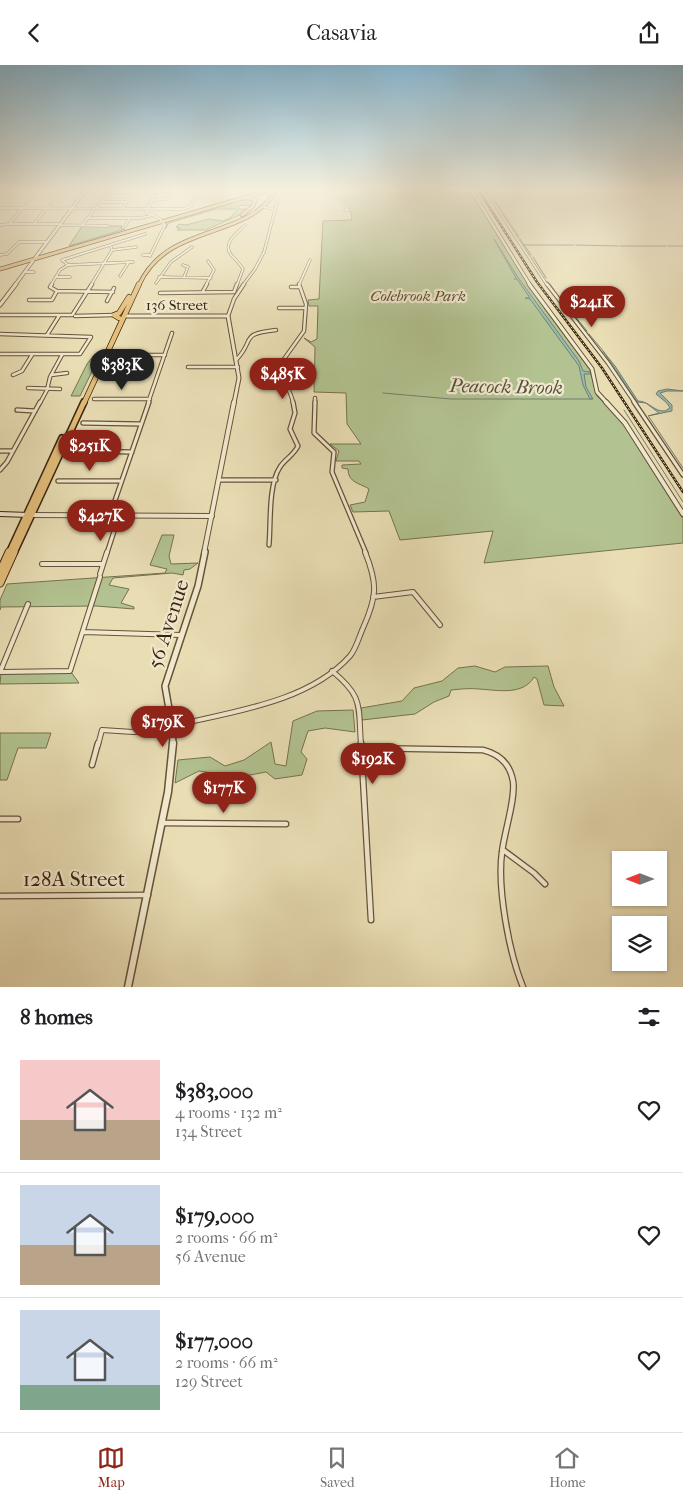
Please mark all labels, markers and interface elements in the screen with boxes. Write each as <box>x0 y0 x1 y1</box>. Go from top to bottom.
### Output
icon: back <box>20 19 48 47</box>
icon: share <box>635 19 663 47</box>
text: Casavia <box>306 20 377 46</box>
pin: $241K <box>557 285 627 328</box>
park label: Colebrook Park <box>370 287 466 305</box>
text: $241K <box>570 292 614 311</box>
street label: 136 Street <box>146 296 209 314</box>
pin: $383K <box>87 349 157 391</box>
text: $383K <box>101 355 143 374</box>
pin: $485K <box>248 357 318 400</box>
text: $485K <box>261 364 305 383</box>
water label: Peacock Brook <box>448 375 563 399</box>
pin: $251K <box>55 429 125 472</box>
text: $251K <box>69 436 111 455</box>
pin: $427K <box>66 499 136 542</box>
text: $427K <box>78 506 124 525</box>
street label: 56 Avenue <box>142 576 194 672</box>
pin: $179K <box>128 705 198 748</box>
text: $179K <box>142 712 184 731</box>
pin: $192K <box>338 743 408 785</box>
text: $192K <box>352 749 394 768</box>
pin: $177K <box>189 771 259 814</box>
text: $177K <box>203 778 245 797</box>
north arrow <box>612 851 668 906</box>
map controls <box>612 851 667 971</box>
street label: 128A Street <box>23 867 126 891</box>
button: layers <box>612 916 667 971</box>
icon: filters <box>635 1003 663 1031</box>
text: 8 homes <box>20 1005 93 1029</box>
text: $383,000 <box>175 1079 253 1103</box>
icon: home <box>60 1080 120 1140</box>
icon: heart <box>635 1096 663 1124</box>
text: 4 rooms · 132 m² <box>175 1103 282 1122</box>
text: 134 Street <box>175 1122 242 1141</box>
text: $179,000 <box>175 1204 254 1228</box>
icon: home <box>60 1205 120 1265</box>
icon: heart <box>635 1221 663 1249</box>
text: 2 rooms · 66 m² <box>175 1228 277 1247</box>
text: 56 Avenue <box>175 1247 246 1266</box>
text: $177,000 <box>175 1329 253 1353</box>
icon: home <box>60 1330 120 1390</box>
icon: heart <box>635 1346 663 1374</box>
text: 2 rooms · 66 m² <box>175 1353 277 1372</box>
text: 129 Street <box>175 1372 243 1391</box>
tab: Map <box>97 1444 125 1491</box>
tab: Saved <box>320 1444 355 1491</box>
tab: Home <box>549 1444 586 1491</box>

